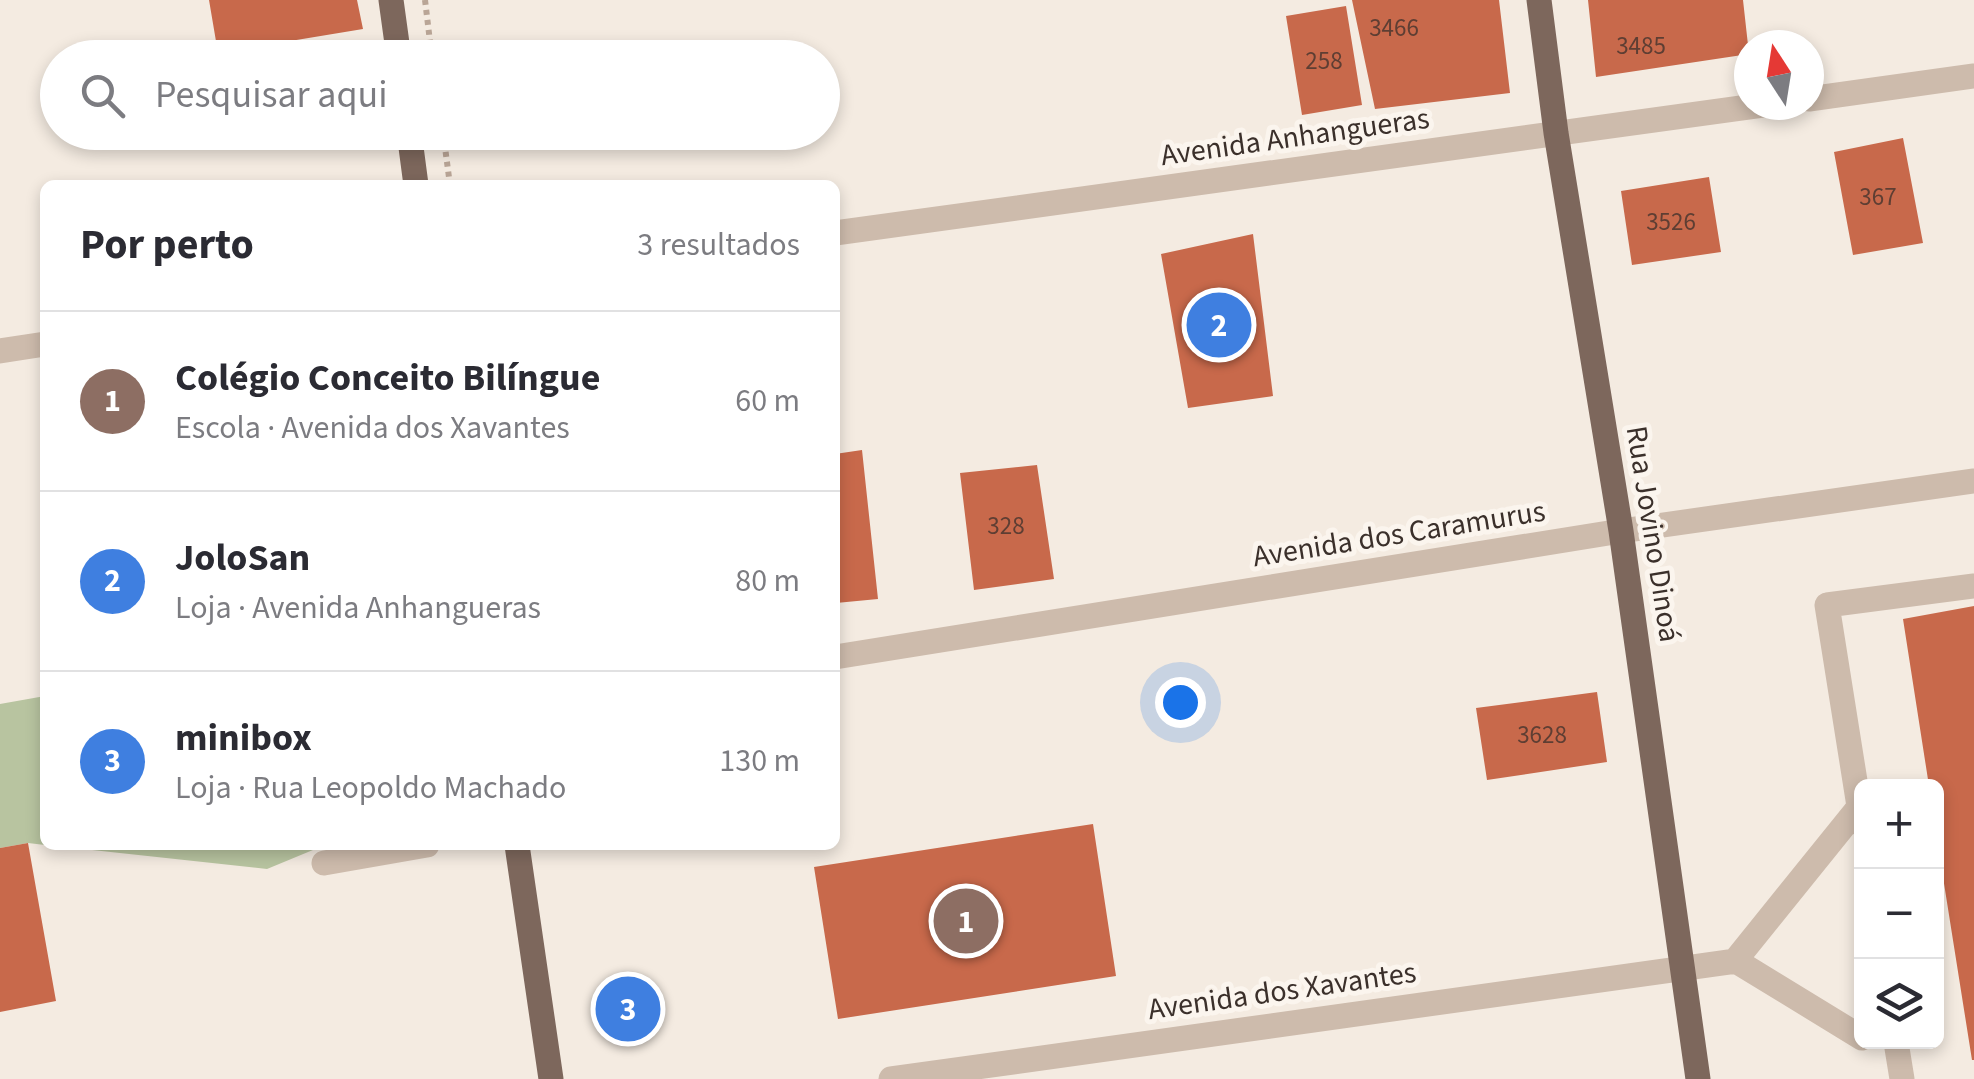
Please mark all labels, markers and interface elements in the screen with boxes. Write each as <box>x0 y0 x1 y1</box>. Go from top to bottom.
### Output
house number: 3466 <box>1369 10 1419 46</box>
house number: 3485 <box>1616 28 1666 64</box>
north arrow <box>1734 30 1824 120</box>
search box <box>40 40 840 150</box>
house number: 258 <box>1305 43 1343 79</box>
icon: search <box>75 68 130 123</box>
text: Pesquisar aqui <box>155 68 388 122</box>
street label: Avenida Anhangueras <box>1158 97 1432 177</box>
house number: 367 <box>1859 179 1897 215</box>
house number: 3526 <box>1646 204 1696 240</box>
text: Por perto <box>80 215 254 275</box>
text: 3 resultados <box>637 222 800 268</box>
pin: 2 <box>1186 288 1252 362</box>
text: Colégio Conceito Bilíngue <box>175 351 600 405</box>
text: 1 <box>104 378 121 424</box>
text: 60 m <box>735 378 800 424</box>
text: Escola · Avenida dos Xavantes <box>175 405 570 451</box>
street label: Rua Jovino Dinoá <box>1615 423 1691 645</box>
street label: Avenida dos Caramurus <box>1250 490 1548 578</box>
house number: 328 <box>987 508 1025 544</box>
text: JoloSan <box>175 531 310 585</box>
text: 2 <box>104 558 121 604</box>
text: 80 m <box>735 558 800 604</box>
text: Loja · Avenida Anhangueras <box>175 585 541 631</box>
your location <box>1155 677 1206 728</box>
text: minibox <box>175 711 312 765</box>
house number: 3628 <box>1517 717 1567 753</box>
text: 3 <box>104 738 121 784</box>
text: 130 m <box>719 738 800 784</box>
text: Loja · Rua Leopoldo Machado <box>175 765 566 811</box>
map controls <box>1854 779 1944 1049</box>
button: + <box>1854 779 1944 869</box>
button: − <box>1854 869 1944 959</box>
pin: 1 <box>934 884 998 958</box>
street label: Avenida dos Xavantes <box>1145 951 1419 1031</box>
button: layers <box>1854 959 1944 1049</box>
pin: 3 <box>596 972 660 1046</box>

